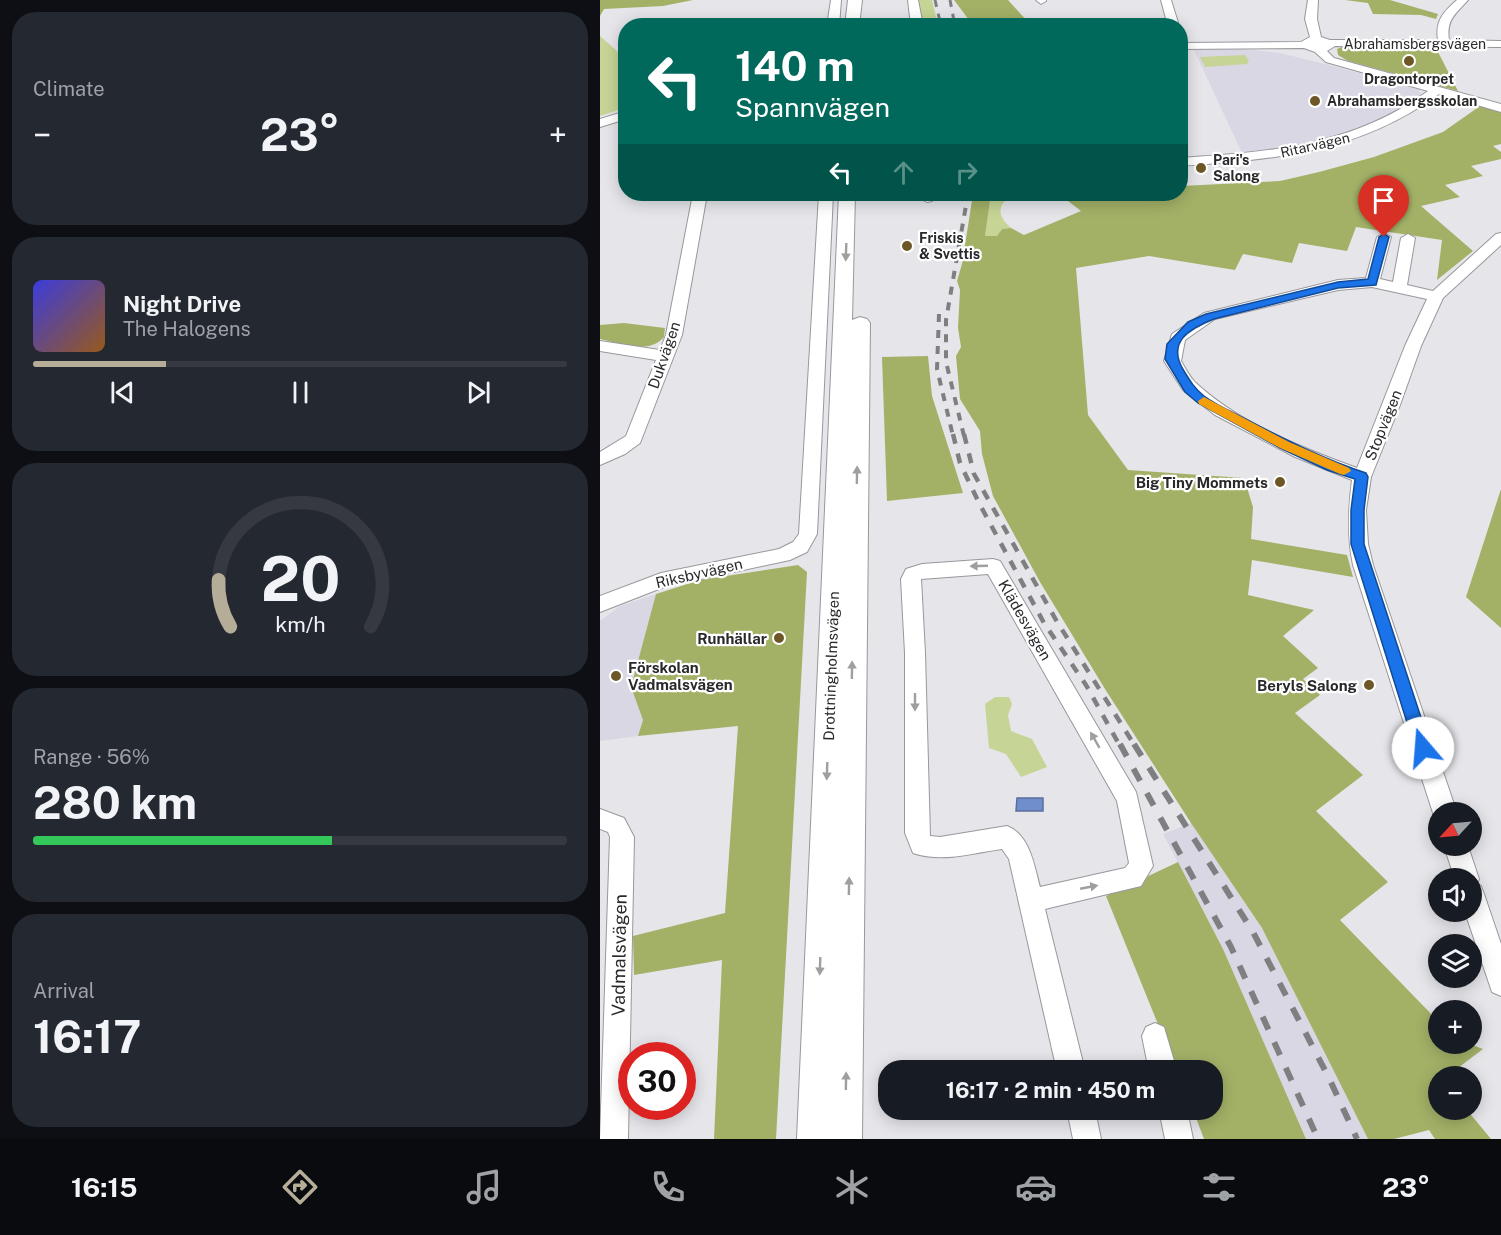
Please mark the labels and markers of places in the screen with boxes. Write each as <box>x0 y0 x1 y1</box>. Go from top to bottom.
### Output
marker: Dragontorpet <box>1402 54 1416 68</box>
place label: Dragontorpet <box>1364 71 1454 87</box>
place label: Abrahamsbergsskolan <box>1327 93 1477 109</box>
marker: Abrahamsbergsskolan <box>1308 94 1322 108</box>
place label: Pari's Salong <box>1213 152 1260 184</box>
marker: Pari's Salong <box>1194 161 1208 175</box>
pin <box>1358 175 1409 237</box>
place label: Friskis & Svettis <box>919 230 980 262</box>
marker: Friskis & Svettis <box>900 239 914 253</box>
place label: Big Tiny Mommets <box>1136 474 1268 491</box>
marker: Big Tiny Mommets <box>1273 475 1287 489</box>
place label: Runhällar <box>697 630 767 647</box>
marker: Runhällar <box>772 631 786 645</box>
place label: Förskolan Vadmalsvägen <box>628 659 733 693</box>
marker: Förskolan Vadmalsvägen <box>609 669 623 683</box>
place label: Beryls Salong <box>1257 677 1358 694</box>
marker: Beryls Salong <box>1362 678 1376 692</box>

